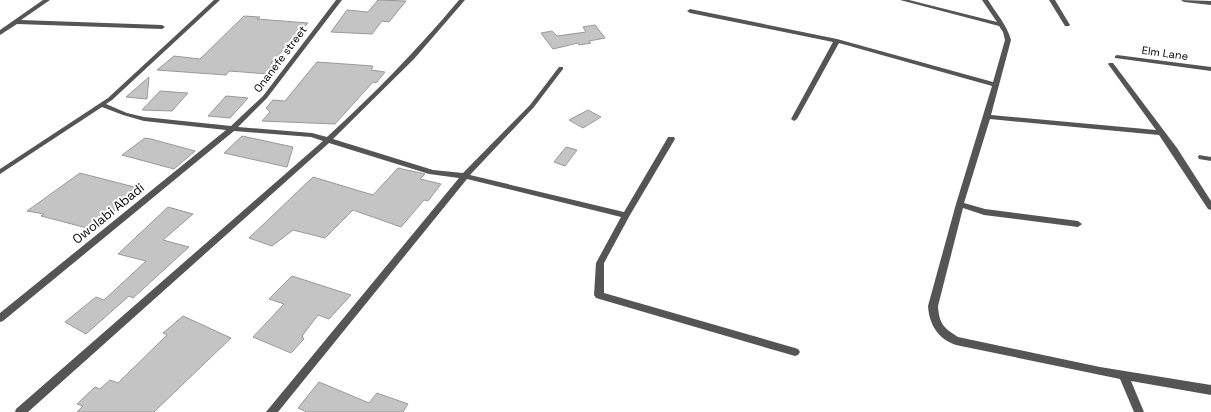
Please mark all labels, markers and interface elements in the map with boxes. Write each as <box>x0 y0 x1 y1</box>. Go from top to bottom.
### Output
street label: Onanefe street <box>250 23 310 95</box>
street label: Elm Lane <box>1141 43 1189 63</box>
street label: Owolabi Abadi <box>69 179 148 248</box>

